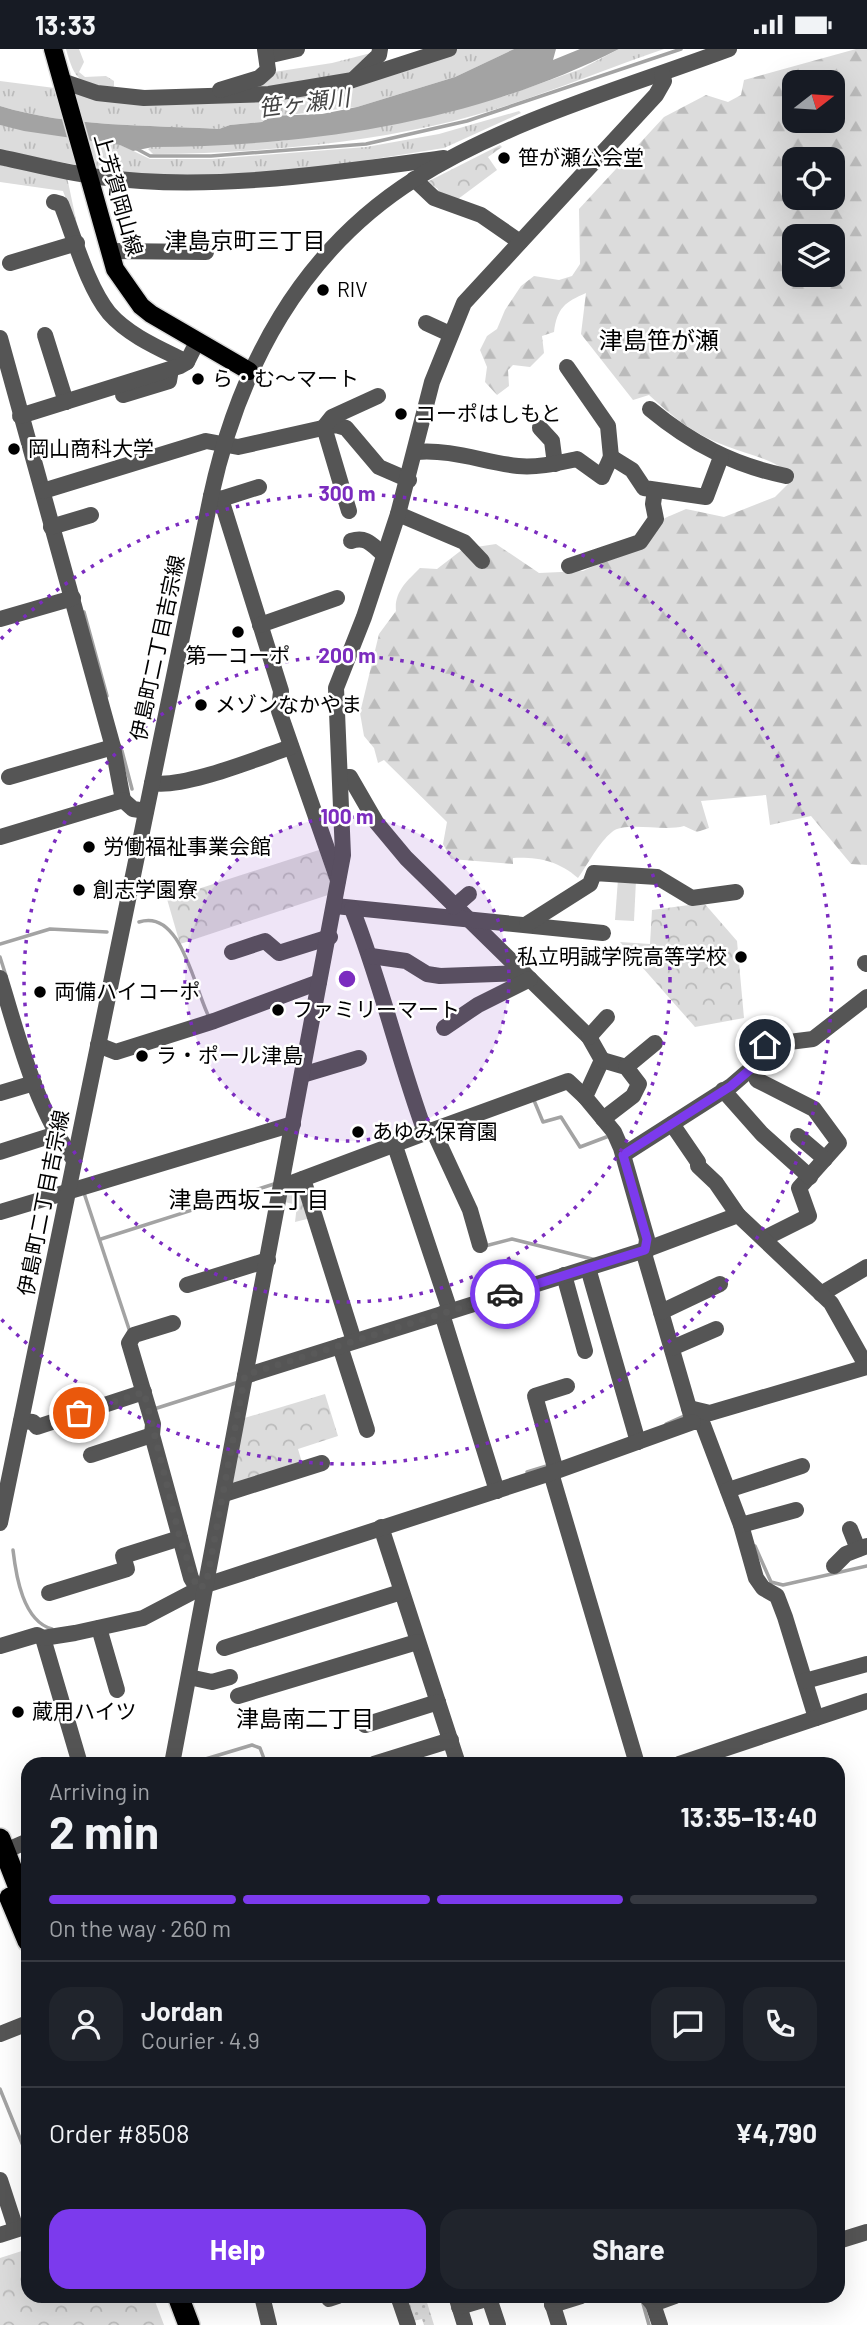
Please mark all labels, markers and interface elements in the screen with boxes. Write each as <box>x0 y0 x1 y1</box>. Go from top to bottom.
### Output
text: 13:33 <box>35 9 96 40</box>
north arrow <box>782 70 845 133</box>
map controls <box>782 70 845 287</box>
water label: 笹ヶ瀬川 <box>257 82 354 122</box>
street label: 上芳賀岡山線 <box>90 131 149 259</box>
place label: 笹が瀬公会堂 <box>518 144 644 169</box>
button: locate <box>782 147 845 210</box>
marker: 笹が瀬公会堂 <box>496 150 512 166</box>
button: layers <box>782 224 845 287</box>
district label: 津島京町三丁目 <box>165 226 326 254</box>
place label: RIV <box>337 276 368 301</box>
marker: RIV <box>315 282 331 298</box>
district label: 津島笹が瀬 <box>599 325 719 354</box>
place label: ら・む〜マート <box>212 365 359 390</box>
marker: ら・む〜マート <box>190 371 206 387</box>
place label: コーポはしもと <box>415 400 562 425</box>
marker: コーポはしもと <box>393 406 409 422</box>
place label: 岡山商科大学 <box>28 435 154 460</box>
marker: 岡山商科大学 <box>6 441 22 457</box>
text: 300 m <box>318 480 376 505</box>
street label: 伊島町二丁目吉宗線 <box>125 553 188 743</box>
marker: 第一コーポ <box>230 624 246 640</box>
place label: 第一コーポ <box>186 642 291 667</box>
text: 200 m <box>318 642 376 667</box>
place label: メゾンなかやま <box>215 691 362 716</box>
marker: メゾンなかやま <box>193 697 209 713</box>
text: 100 m <box>320 803 374 828</box>
place label: 労働福祉事業会館 <box>103 833 271 858</box>
marker: 労働福祉事業会館 <box>81 839 97 855</box>
place label: 創志学園寮 <box>93 876 198 901</box>
marker: 創志学園寮 <box>71 882 87 898</box>
place label: 私立明誠学院高等学校 <box>517 943 727 968</box>
marker: 私立明誠学院高等学校 <box>733 949 749 965</box>
centre of rings <box>335 967 359 991</box>
place label: 両備ハイコーポ <box>54 978 201 1003</box>
marker: 両備ハイコーポ <box>32 984 48 1000</box>
place label: ファミリーマート <box>292 996 460 1021</box>
marker: ファミリーマート <box>270 1002 286 1018</box>
pin <box>735 1015 795 1075</box>
icon: home <box>746 1026 784 1064</box>
place label: ラ・ポール津島 <box>156 1042 303 1067</box>
marker: ラ・ポール津島 <box>134 1048 150 1064</box>
street label: 伊島町二丁目吉宗線 <box>12 1108 73 1298</box>
place label: あゆみ保育園 <box>372 1118 498 1143</box>
marker: あゆみ保育園 <box>350 1124 366 1140</box>
district label: 津島西坂二丁目 <box>169 1185 330 1213</box>
courier <box>470 1259 540 1329</box>
icon: car <box>486 1275 524 1313</box>
pin <box>49 1383 109 1443</box>
icon: bag <box>60 1394 98 1432</box>
place label: 蔵用ハイツ <box>32 1698 137 1723</box>
marker: 蔵用ハイツ <box>10 1704 26 1720</box>
district label: 津島南二丁目 <box>236 1704 374 1732</box>
text: Arriving in <box>49 1777 150 1805</box>
text: 13:35–13:40 <box>681 1801 817 1832</box>
text: 2 min <box>49 1803 159 1858</box>
text: On the way · 260 m <box>49 1914 231 1942</box>
button: person <box>49 1987 123 2061</box>
button: chat <box>651 1987 725 2061</box>
button: phone <box>743 1987 817 2061</box>
text: Jordan <box>141 1995 223 2026</box>
text: Courier · 4.9 <box>141 2026 260 2054</box>
text: Order #8508 <box>49 2117 190 2148</box>
text: ¥4,790 <box>735 2117 817 2148</box>
button: Help <box>49 2209 426 2289</box>
button: Share <box>440 2209 817 2289</box>

